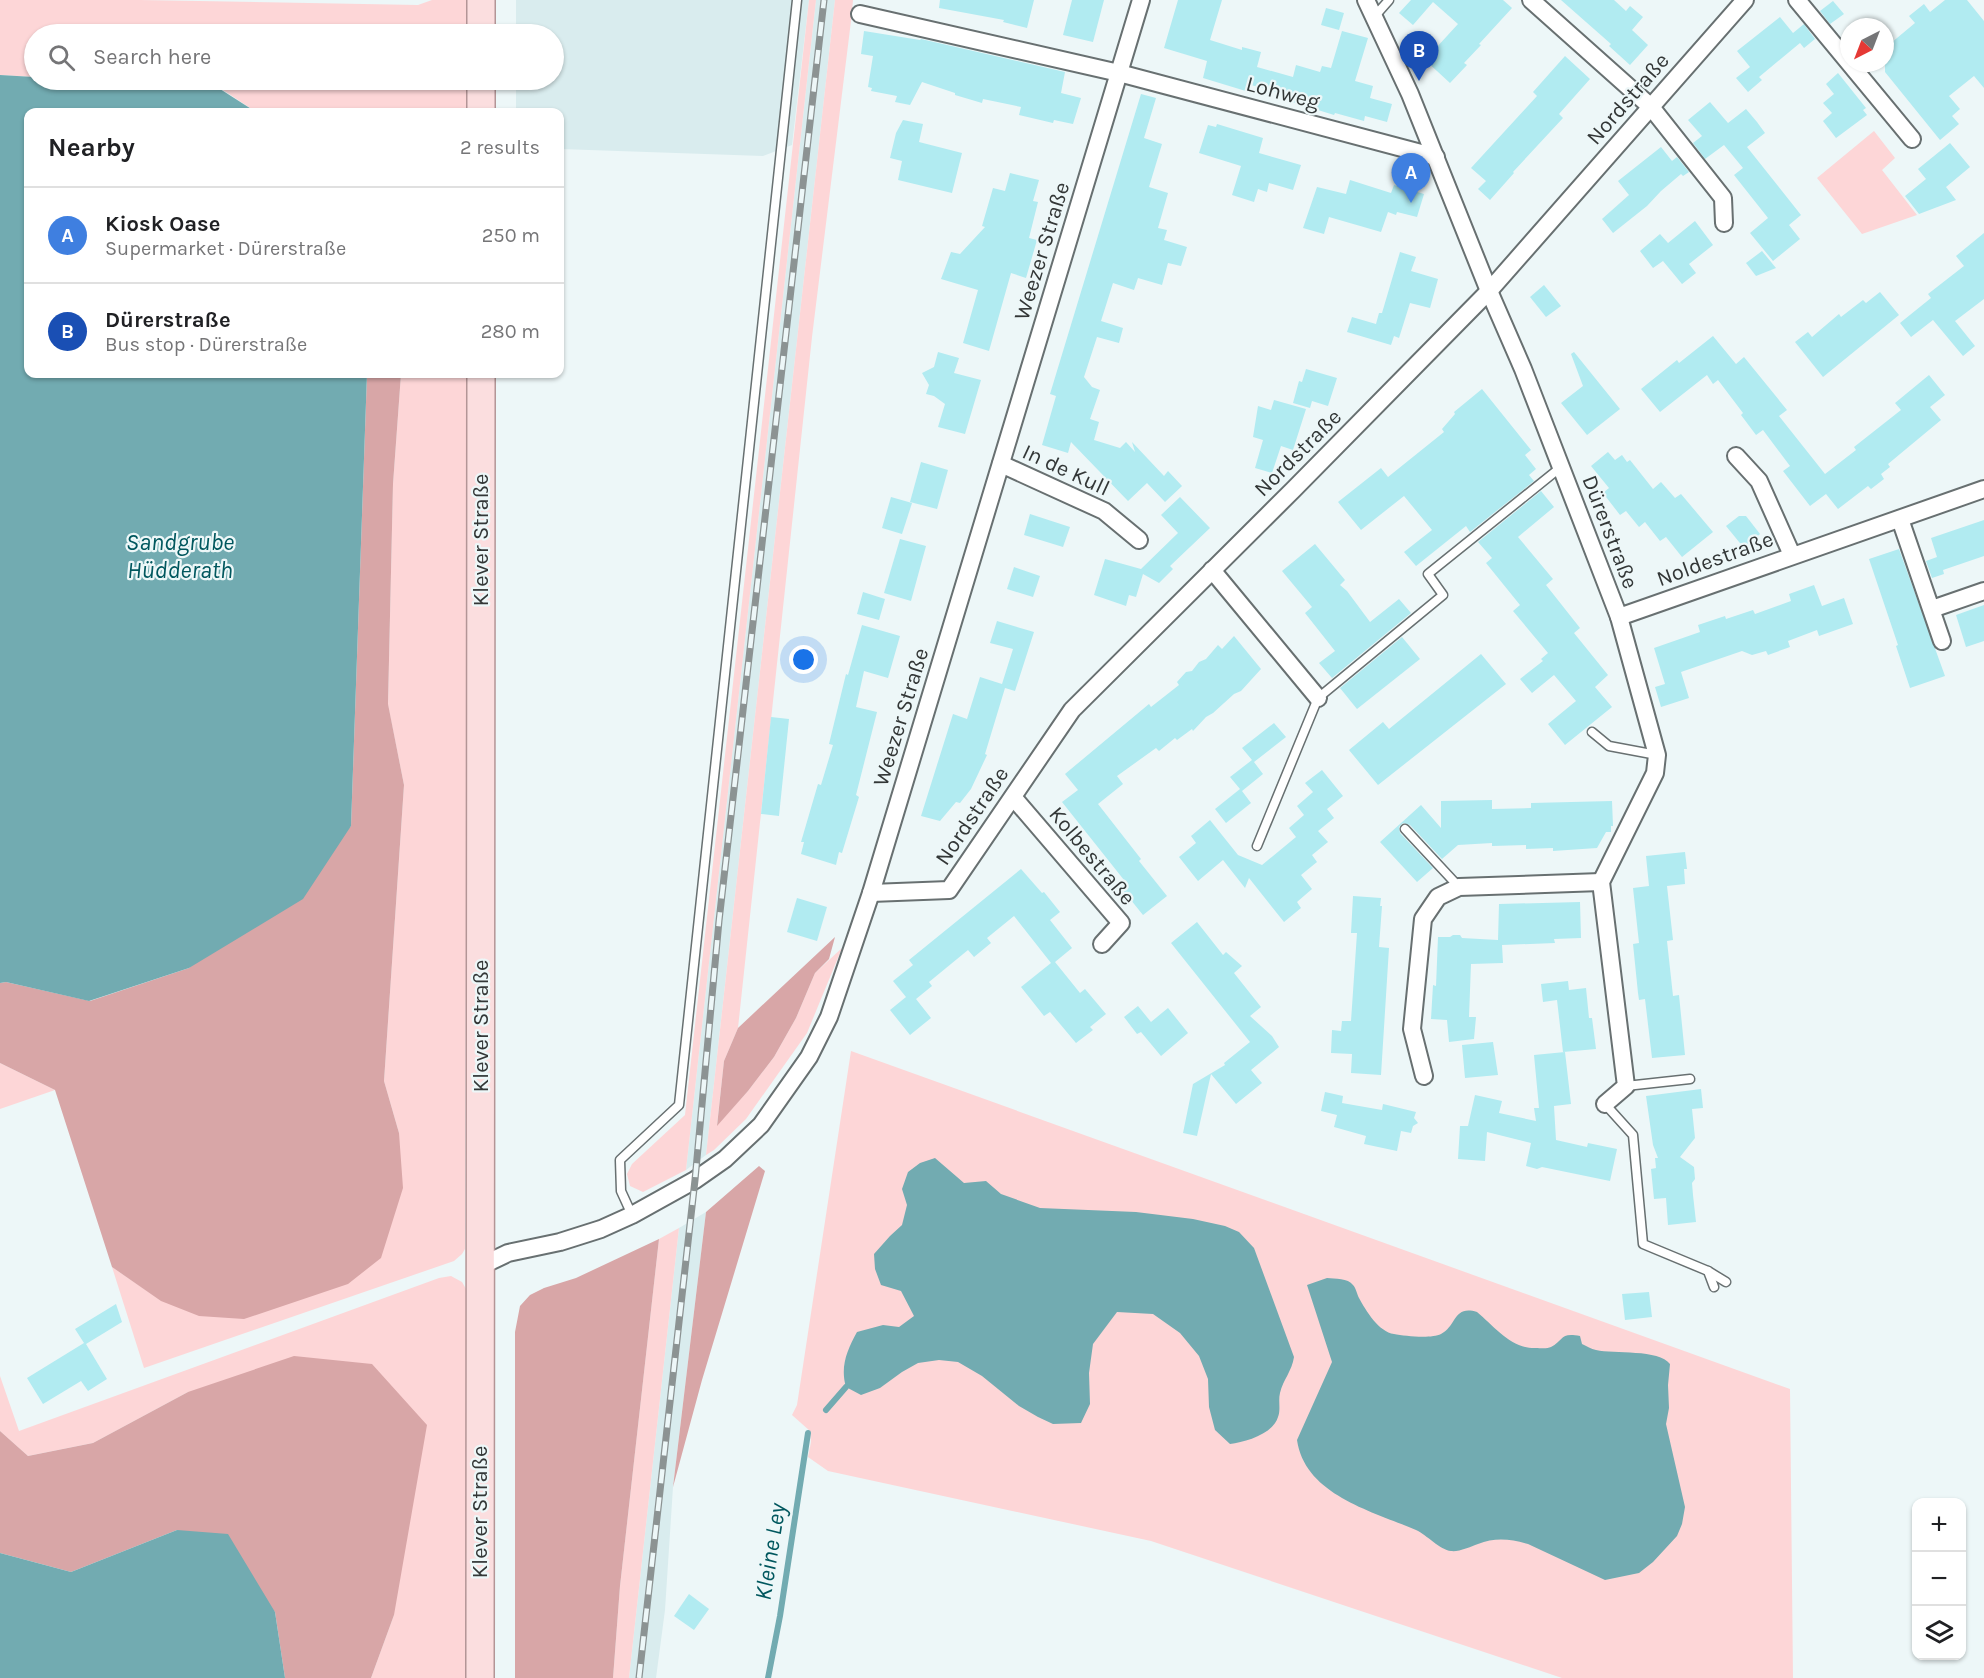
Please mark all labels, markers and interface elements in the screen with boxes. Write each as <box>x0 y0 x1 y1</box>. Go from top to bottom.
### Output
north arrow <box>1840 18 1894 72</box>
search box <box>24 24 564 90</box>
pin: B <box>1400 32 1438 81</box>
icon: search <box>45 41 78 74</box>
text: Search here <box>93 44 211 70</box>
street label: Nordstraße <box>1581 48 1675 150</box>
street label: Lohweg <box>1243 71 1323 115</box>
text: Nearby <box>48 132 135 163</box>
text: 2 results <box>460 136 540 159</box>
pin: A <box>1392 154 1430 203</box>
street label: Weezer Straße <box>1009 179 1075 323</box>
text: Kiosk Oase <box>105 211 220 237</box>
text: A <box>61 224 74 247</box>
text: 250 m <box>482 224 540 247</box>
text: Supermarket · Dürerstraße <box>105 237 346 260</box>
text: Dürerstraße <box>105 307 231 333</box>
text: B <box>61 320 74 343</box>
text: 280 m <box>481 320 540 343</box>
text: Bus stop · Dürerstraße <box>105 333 307 356</box>
street label: Nordstraße <box>1249 404 1347 502</box>
street label: In de Kull <box>1018 439 1114 501</box>
street label: Dürerstraße <box>1576 471 1644 593</box>
street label: Klever Straße <box>468 474 494 606</box>
street label: Noldestraße <box>1653 526 1777 592</box>
water label: Sandgrube Hüdderath <box>126 528 234 584</box>
your location <box>789 645 818 674</box>
street label: Weezer Straße <box>868 645 934 789</box>
street label: Nordstraße <box>930 762 1014 870</box>
street label: Kolbestraße <box>1043 801 1141 911</box>
street label: Klever Straße <box>468 960 494 1092</box>
street label: Klever Straße <box>467 1446 493 1578</box>
map controls <box>1912 1498 1966 1660</box>
button: + <box>1912 1498 1966 1552</box>
water label: Kleine Ley <box>749 1501 792 1602</box>
button: − <box>1912 1552 1966 1606</box>
button: layers <box>1912 1606 1966 1660</box>

